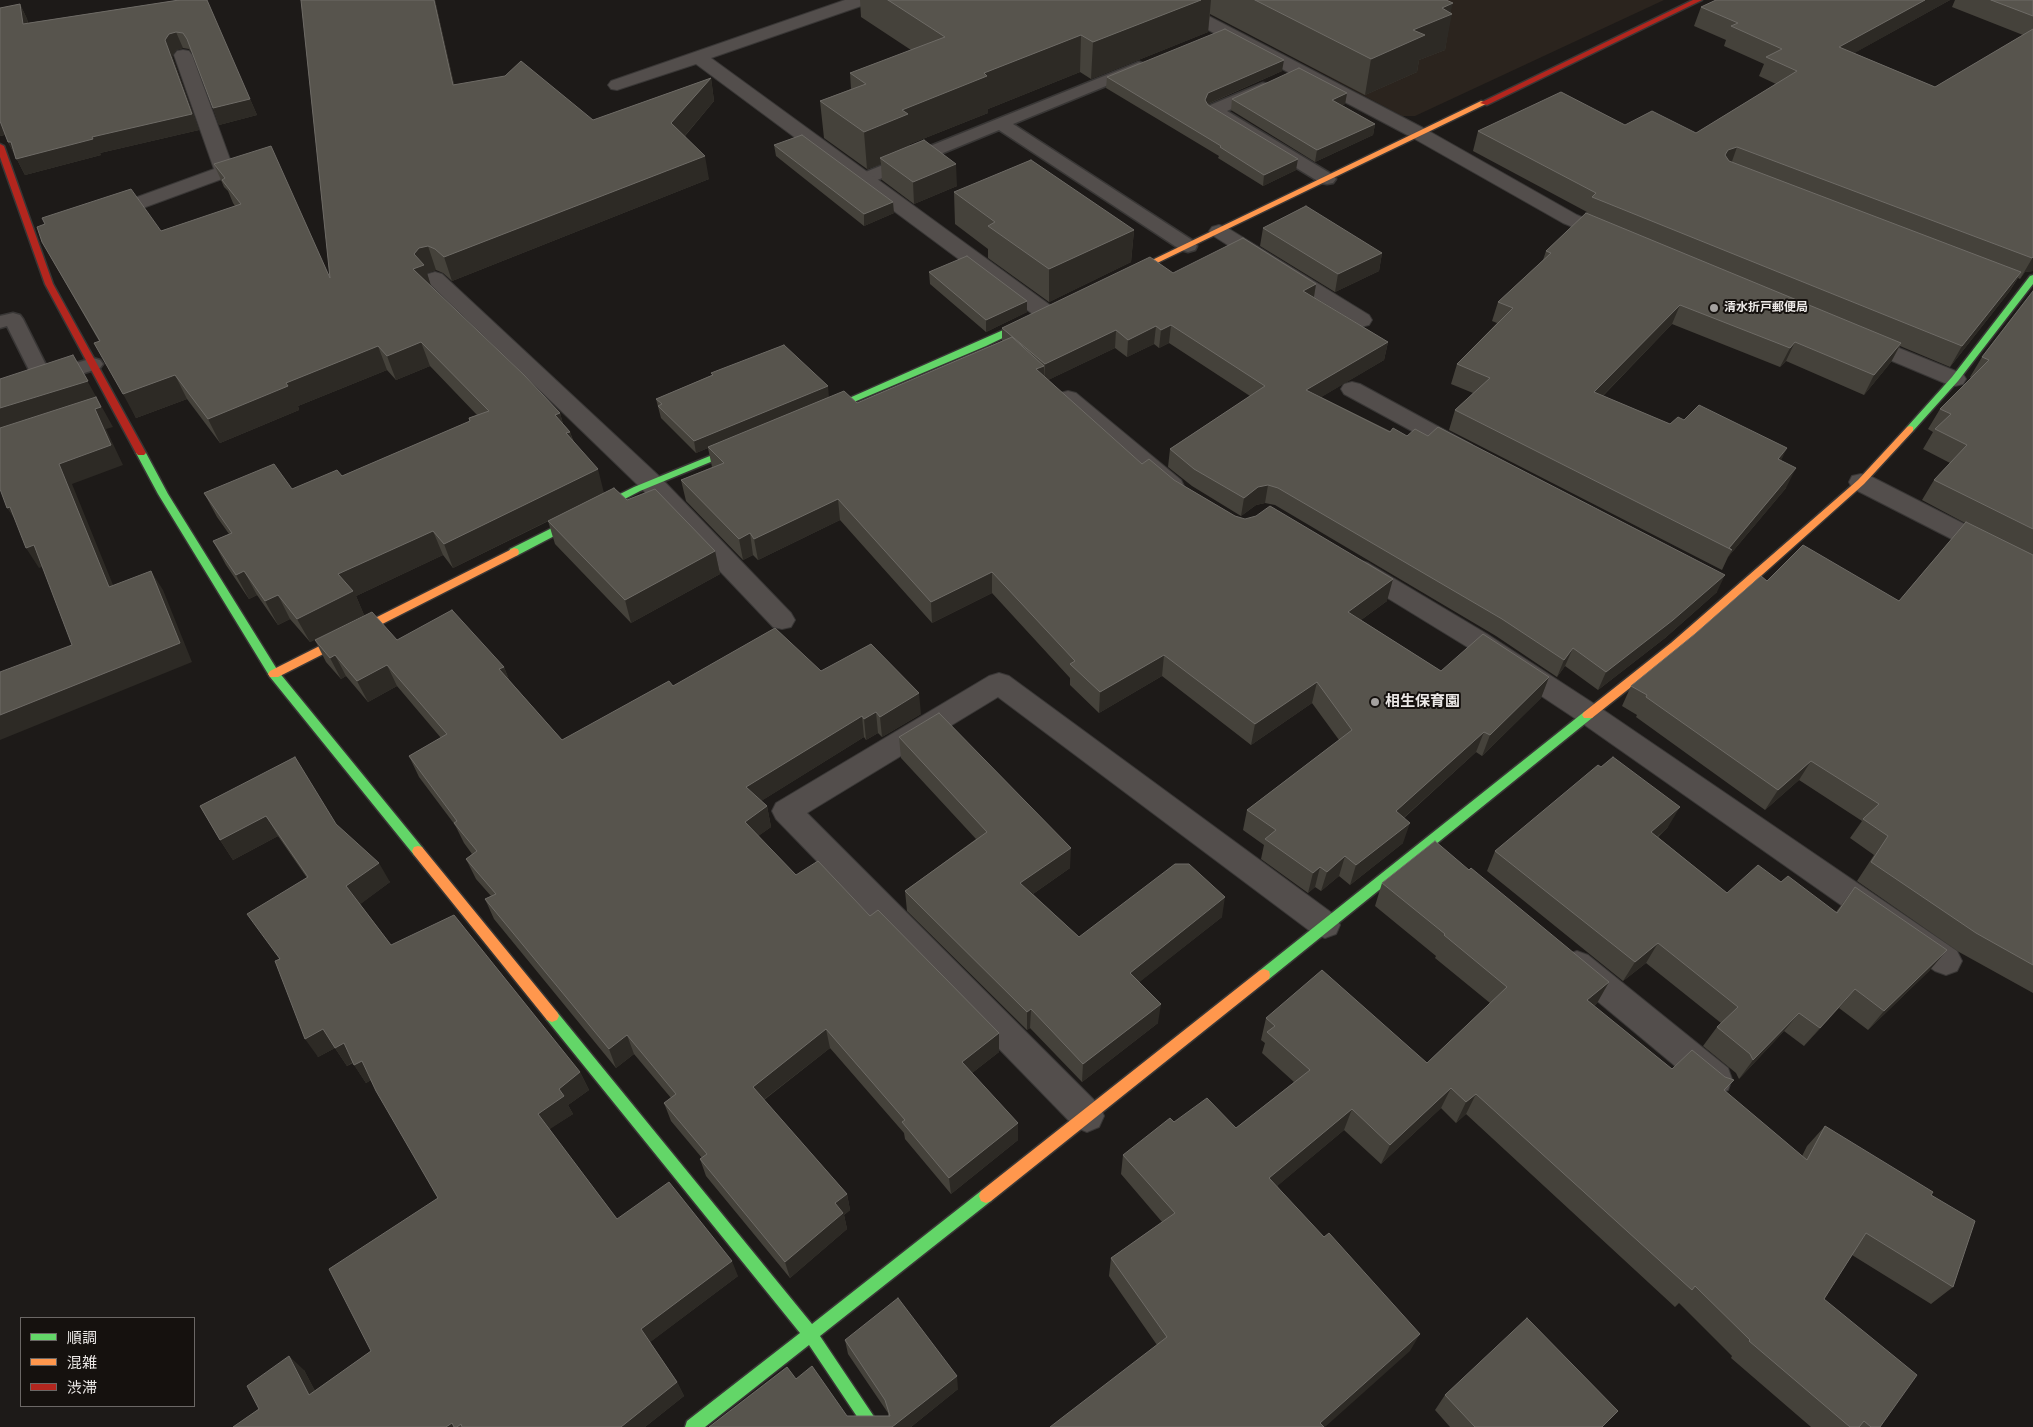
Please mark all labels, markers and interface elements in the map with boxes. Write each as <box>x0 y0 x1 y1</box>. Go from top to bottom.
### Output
place label: 清水折戸郵便局 <box>1724 301 1808 315</box>
marker: 清水折戸郵便局 <box>1708 302 1720 314</box>
place label: 相生保育園 <box>1385 693 1460 711</box>
marker: 相生保育園 <box>1369 696 1381 708</box>
legend <box>20 1317 195 1407</box>
text: 順調 <box>67 1328 97 1348</box>
text: 混雑 <box>67 1353 97 1373</box>
text: 渋滞 <box>67 1378 97 1398</box>

